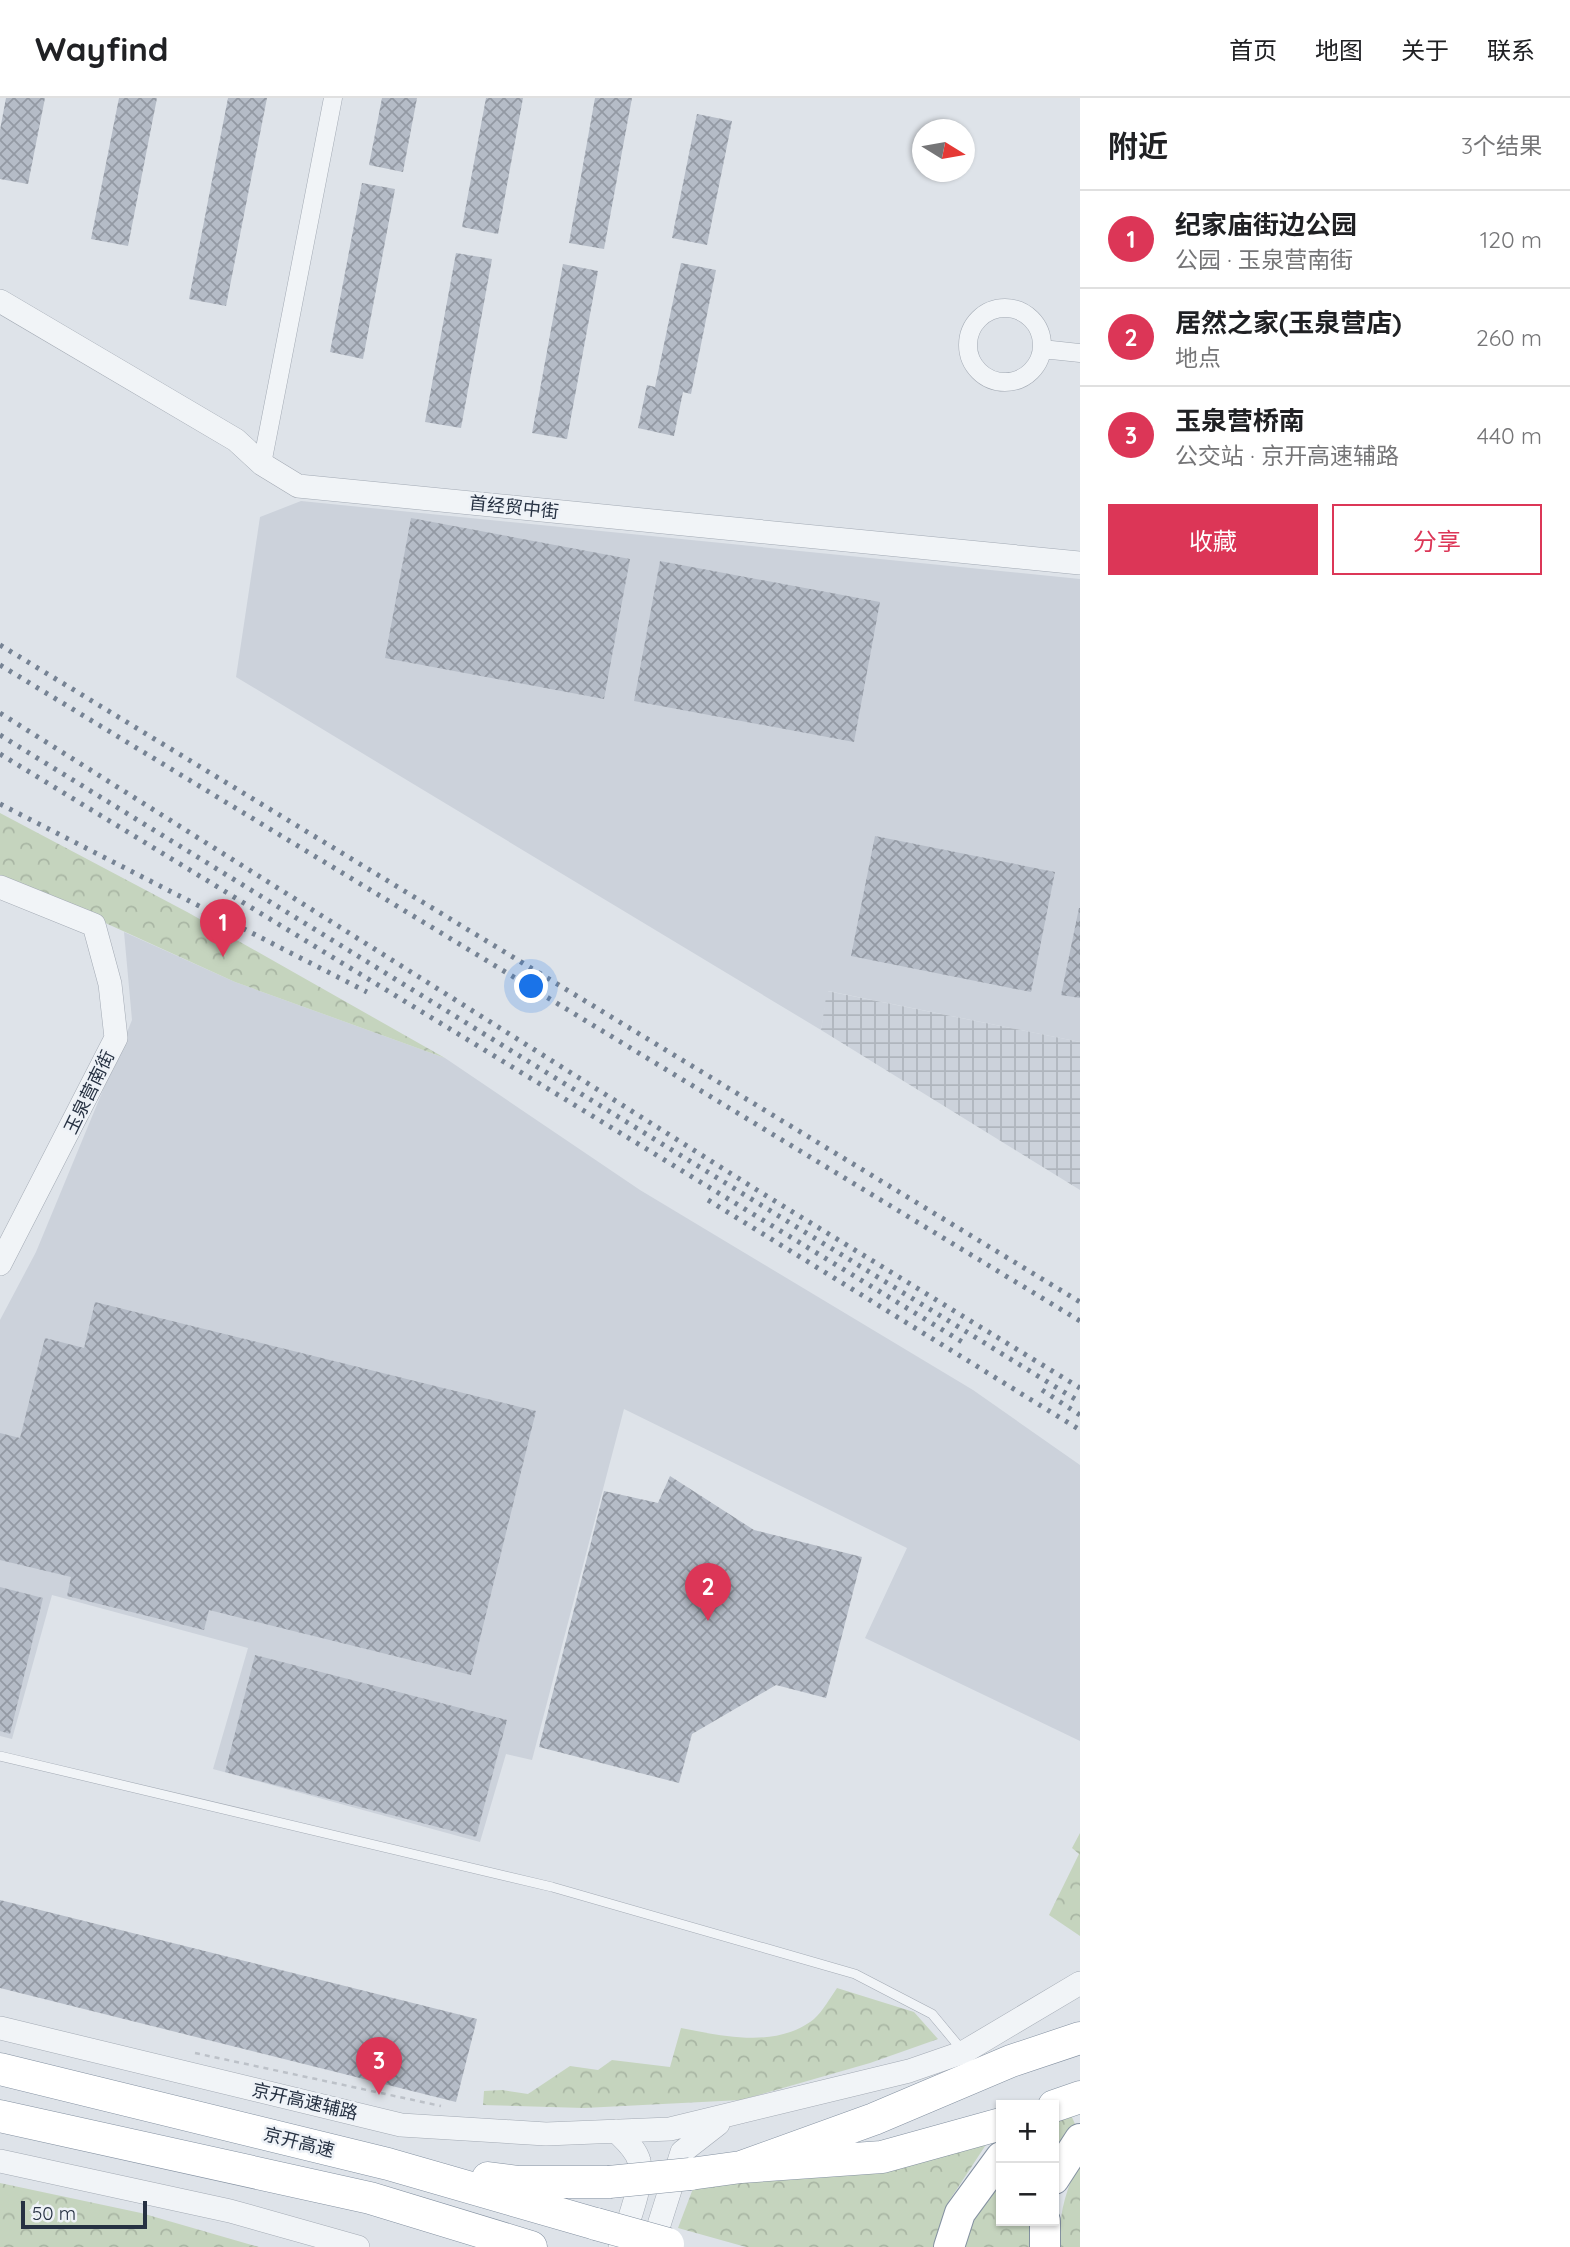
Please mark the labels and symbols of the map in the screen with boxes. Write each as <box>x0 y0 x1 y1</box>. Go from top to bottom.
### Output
north arrow <box>912 119 975 182</box>
street label: 首经贸中街 <box>468 491 560 523</box>
pin: 1 <box>200 899 246 957</box>
your location <box>514 969 548 1003</box>
street label: 玉泉营南街 <box>59 1047 119 1137</box>
pin: 2 <box>685 1563 731 1621</box>
pin: 3 <box>356 2037 402 2095</box>
street label: 京开高速辅路 <box>250 2078 360 2124</box>
street label: 京开高速 <box>261 2122 337 2162</box>
scale bar <box>21 2198 147 2230</box>

